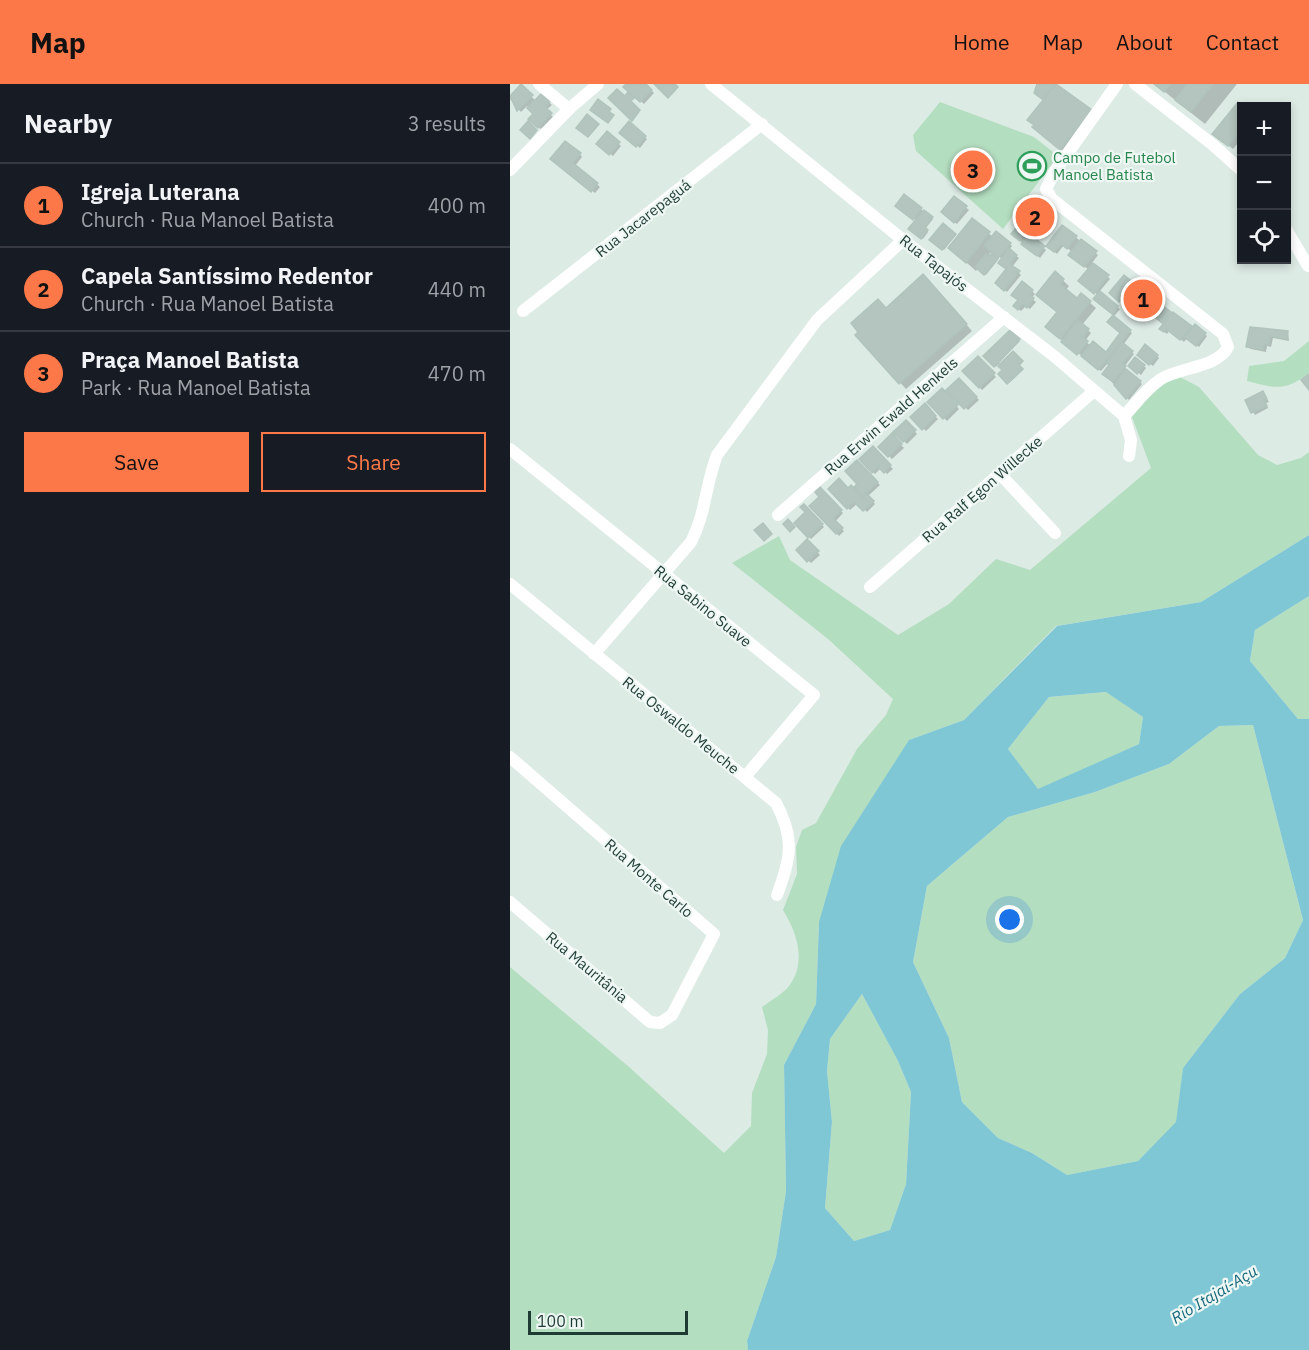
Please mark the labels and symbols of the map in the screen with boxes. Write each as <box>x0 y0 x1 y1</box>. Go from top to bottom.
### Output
pin: 3 <box>954 148 992 193</box>
place label: Campo de Futebol Manoel Batista <box>1053 148 1176 184</box>
sports icon: Campo de Futebol Manoel Batista <box>1016 150 1048 182</box>
street label: Rua Jacarepaguá <box>592 175 694 261</box>
pin: 2 <box>1016 194 1054 240</box>
street label: Rua Tapajós <box>896 230 972 296</box>
pin: 1 <box>1124 276 1162 322</box>
street label: Rua Erwin Ewald Henkels <box>820 353 962 479</box>
street label: Rua Ralf Egon Willecke <box>918 431 1046 547</box>
street label: Rua Sabino Suave <box>650 561 756 651</box>
street label: Rua Oswaldo Meuche <box>619 672 743 778</box>
street label: Rua Monte Carlo <box>601 834 697 922</box>
your location <box>995 905 1024 934</box>
street label: Rua Mauritânia <box>542 927 632 1007</box>
water label: Rio Itajaí-Açu <box>1167 1260 1261 1328</box>
scale bar <box>528 1308 688 1336</box>

